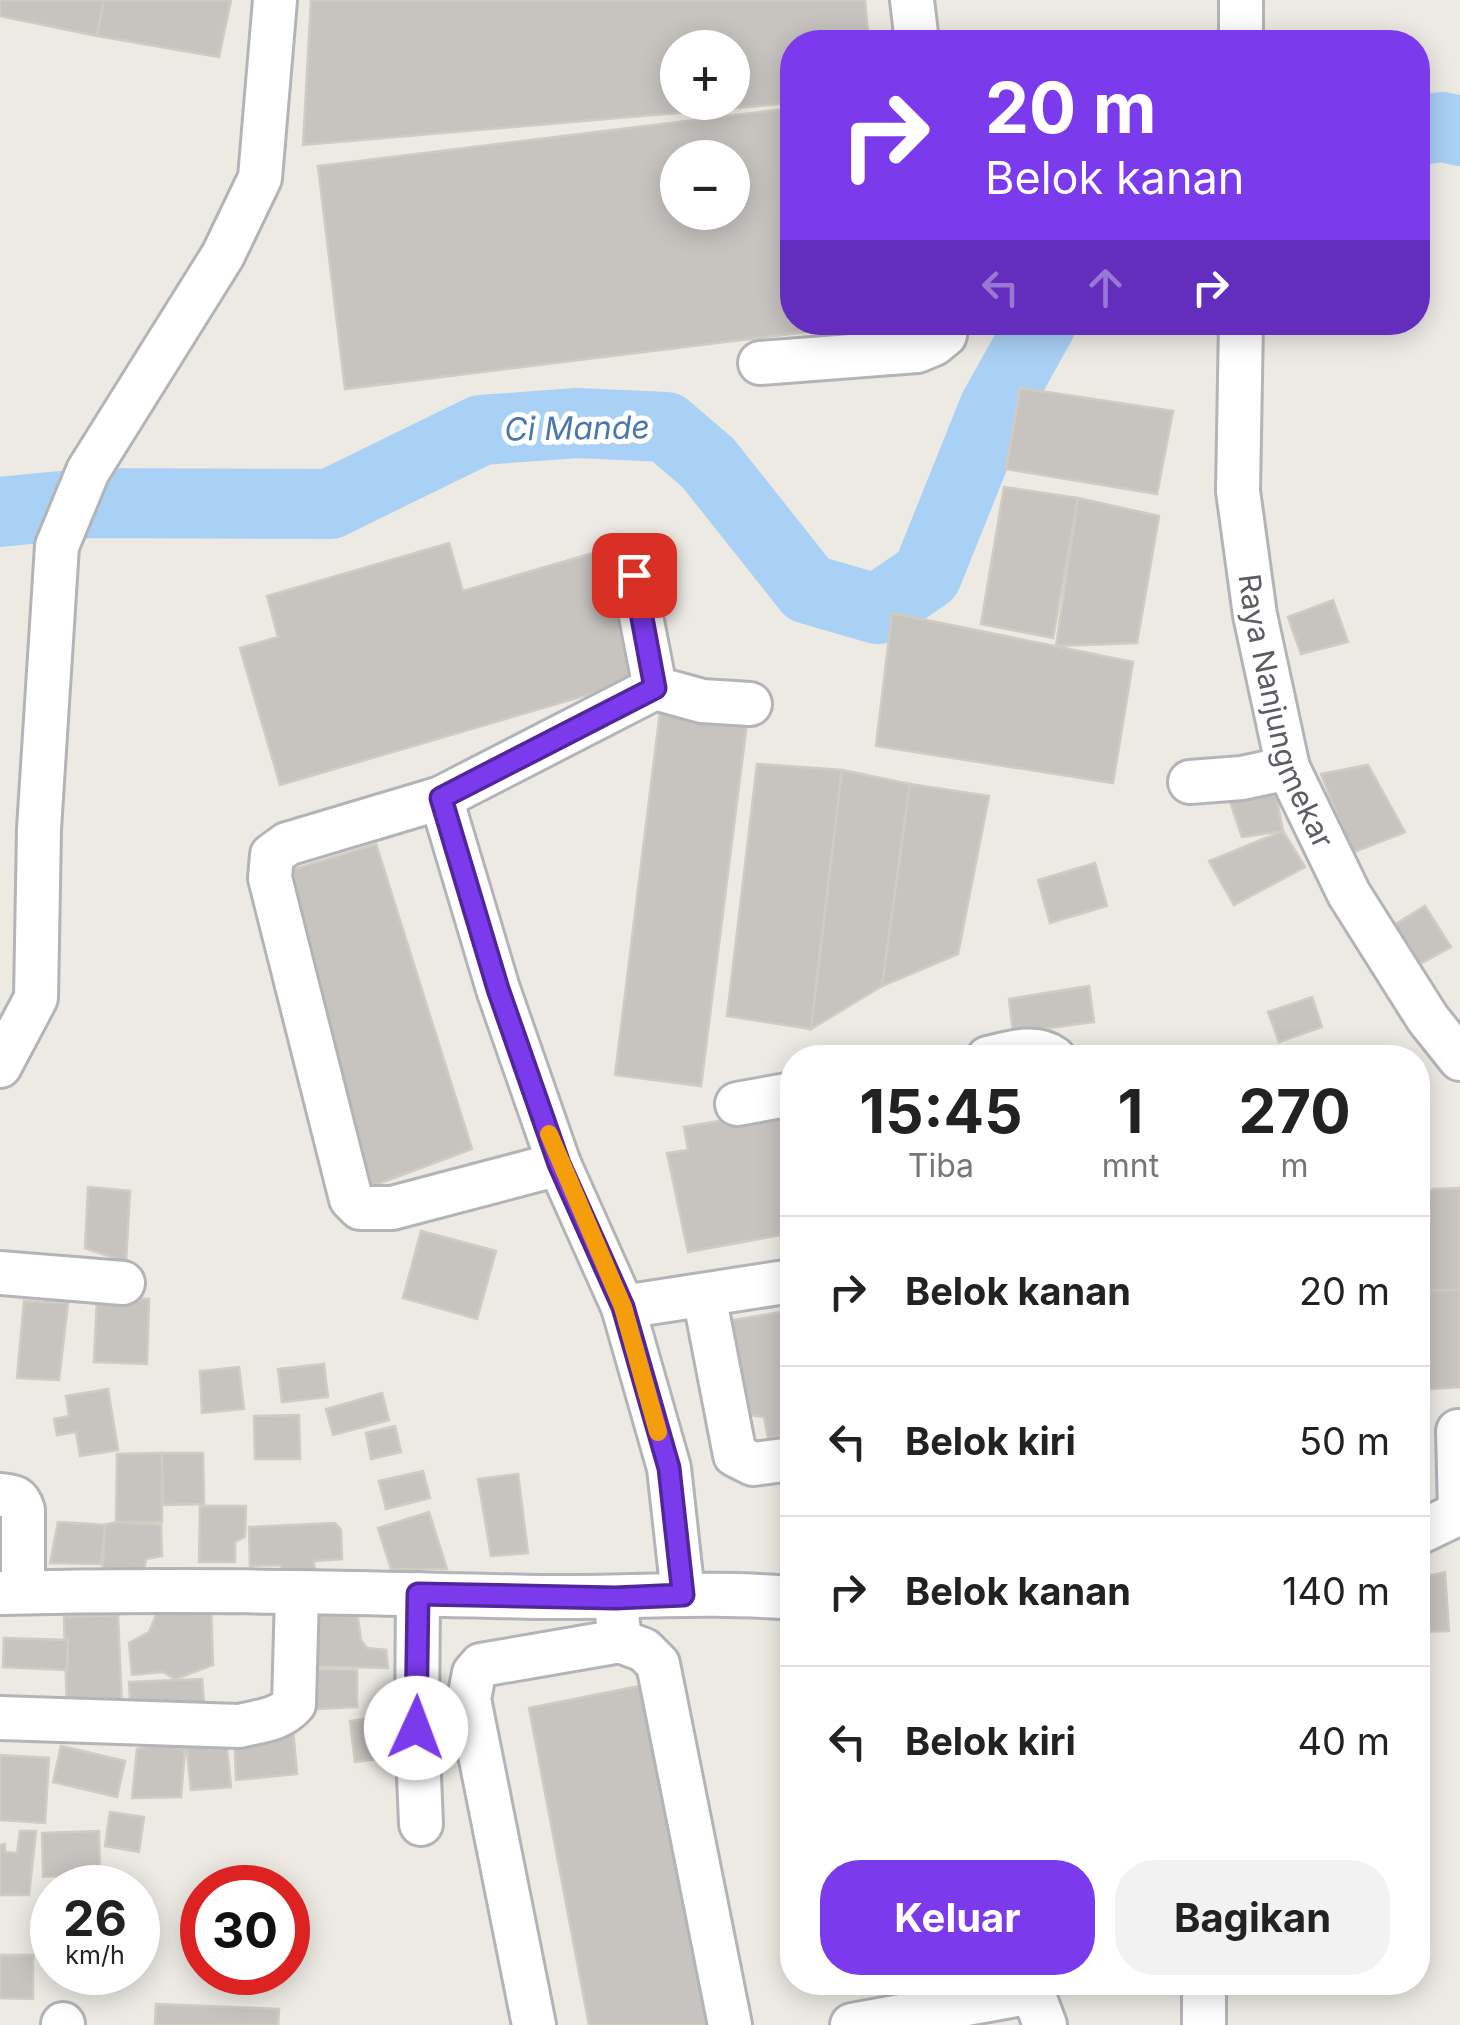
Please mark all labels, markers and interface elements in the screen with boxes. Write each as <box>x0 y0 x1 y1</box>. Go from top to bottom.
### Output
map controls <box>660 30 750 230</box>
button: + <box>660 30 750 120</box>
text: 20 m <box>985 65 1157 150</box>
icon: right <box>820 70 950 200</box>
button: − <box>660 140 750 230</box>
text: Belok kanan <box>985 150 1244 205</box>
icon: left <box>973 260 1028 315</box>
icon: ahead <box>1078 260 1133 315</box>
icon: right <box>1183 260 1238 315</box>
water label: Ci Mande <box>504 407 650 449</box>
pin <box>592 533 677 618</box>
icon: arrive <box>607 548 662 603</box>
street label: Raya Nanjungmekar <box>1232 572 1342 854</box>
text: 15:45 <box>859 1075 1022 1147</box>
text: 1 <box>1118 1075 1143 1147</box>
text: 270 <box>1238 1075 1351 1147</box>
text: Tiba <box>908 1146 974 1185</box>
text: mnt <box>1102 1146 1159 1185</box>
text: m <box>1281 1146 1309 1185</box>
icon: right <box>820 1264 875 1319</box>
text: Belok kanan <box>905 1268 1131 1314</box>
text: 20 m <box>1299 1268 1390 1314</box>
icon: left <box>820 1414 875 1469</box>
text: Belok kiri <box>905 1418 1076 1464</box>
text: 50 m <box>1299 1418 1390 1464</box>
icon: right <box>820 1564 875 1619</box>
text: Belok kanan <box>905 1568 1131 1614</box>
text: 140 m <box>1282 1568 1390 1614</box>
position arrow <box>364 1676 468 1780</box>
icon: left <box>820 1714 875 1769</box>
text: Belok kiri <box>905 1718 1076 1764</box>
text: 40 m <box>1298 1718 1390 1764</box>
button: Keluar <box>820 1860 1095 1975</box>
button: Bagikan <box>1115 1860 1390 1975</box>
speed limit sign: 30 <box>180 1865 310 1995</box>
text: 26 <box>63 1888 127 1948</box>
text: km/h <box>65 1940 125 1970</box>

